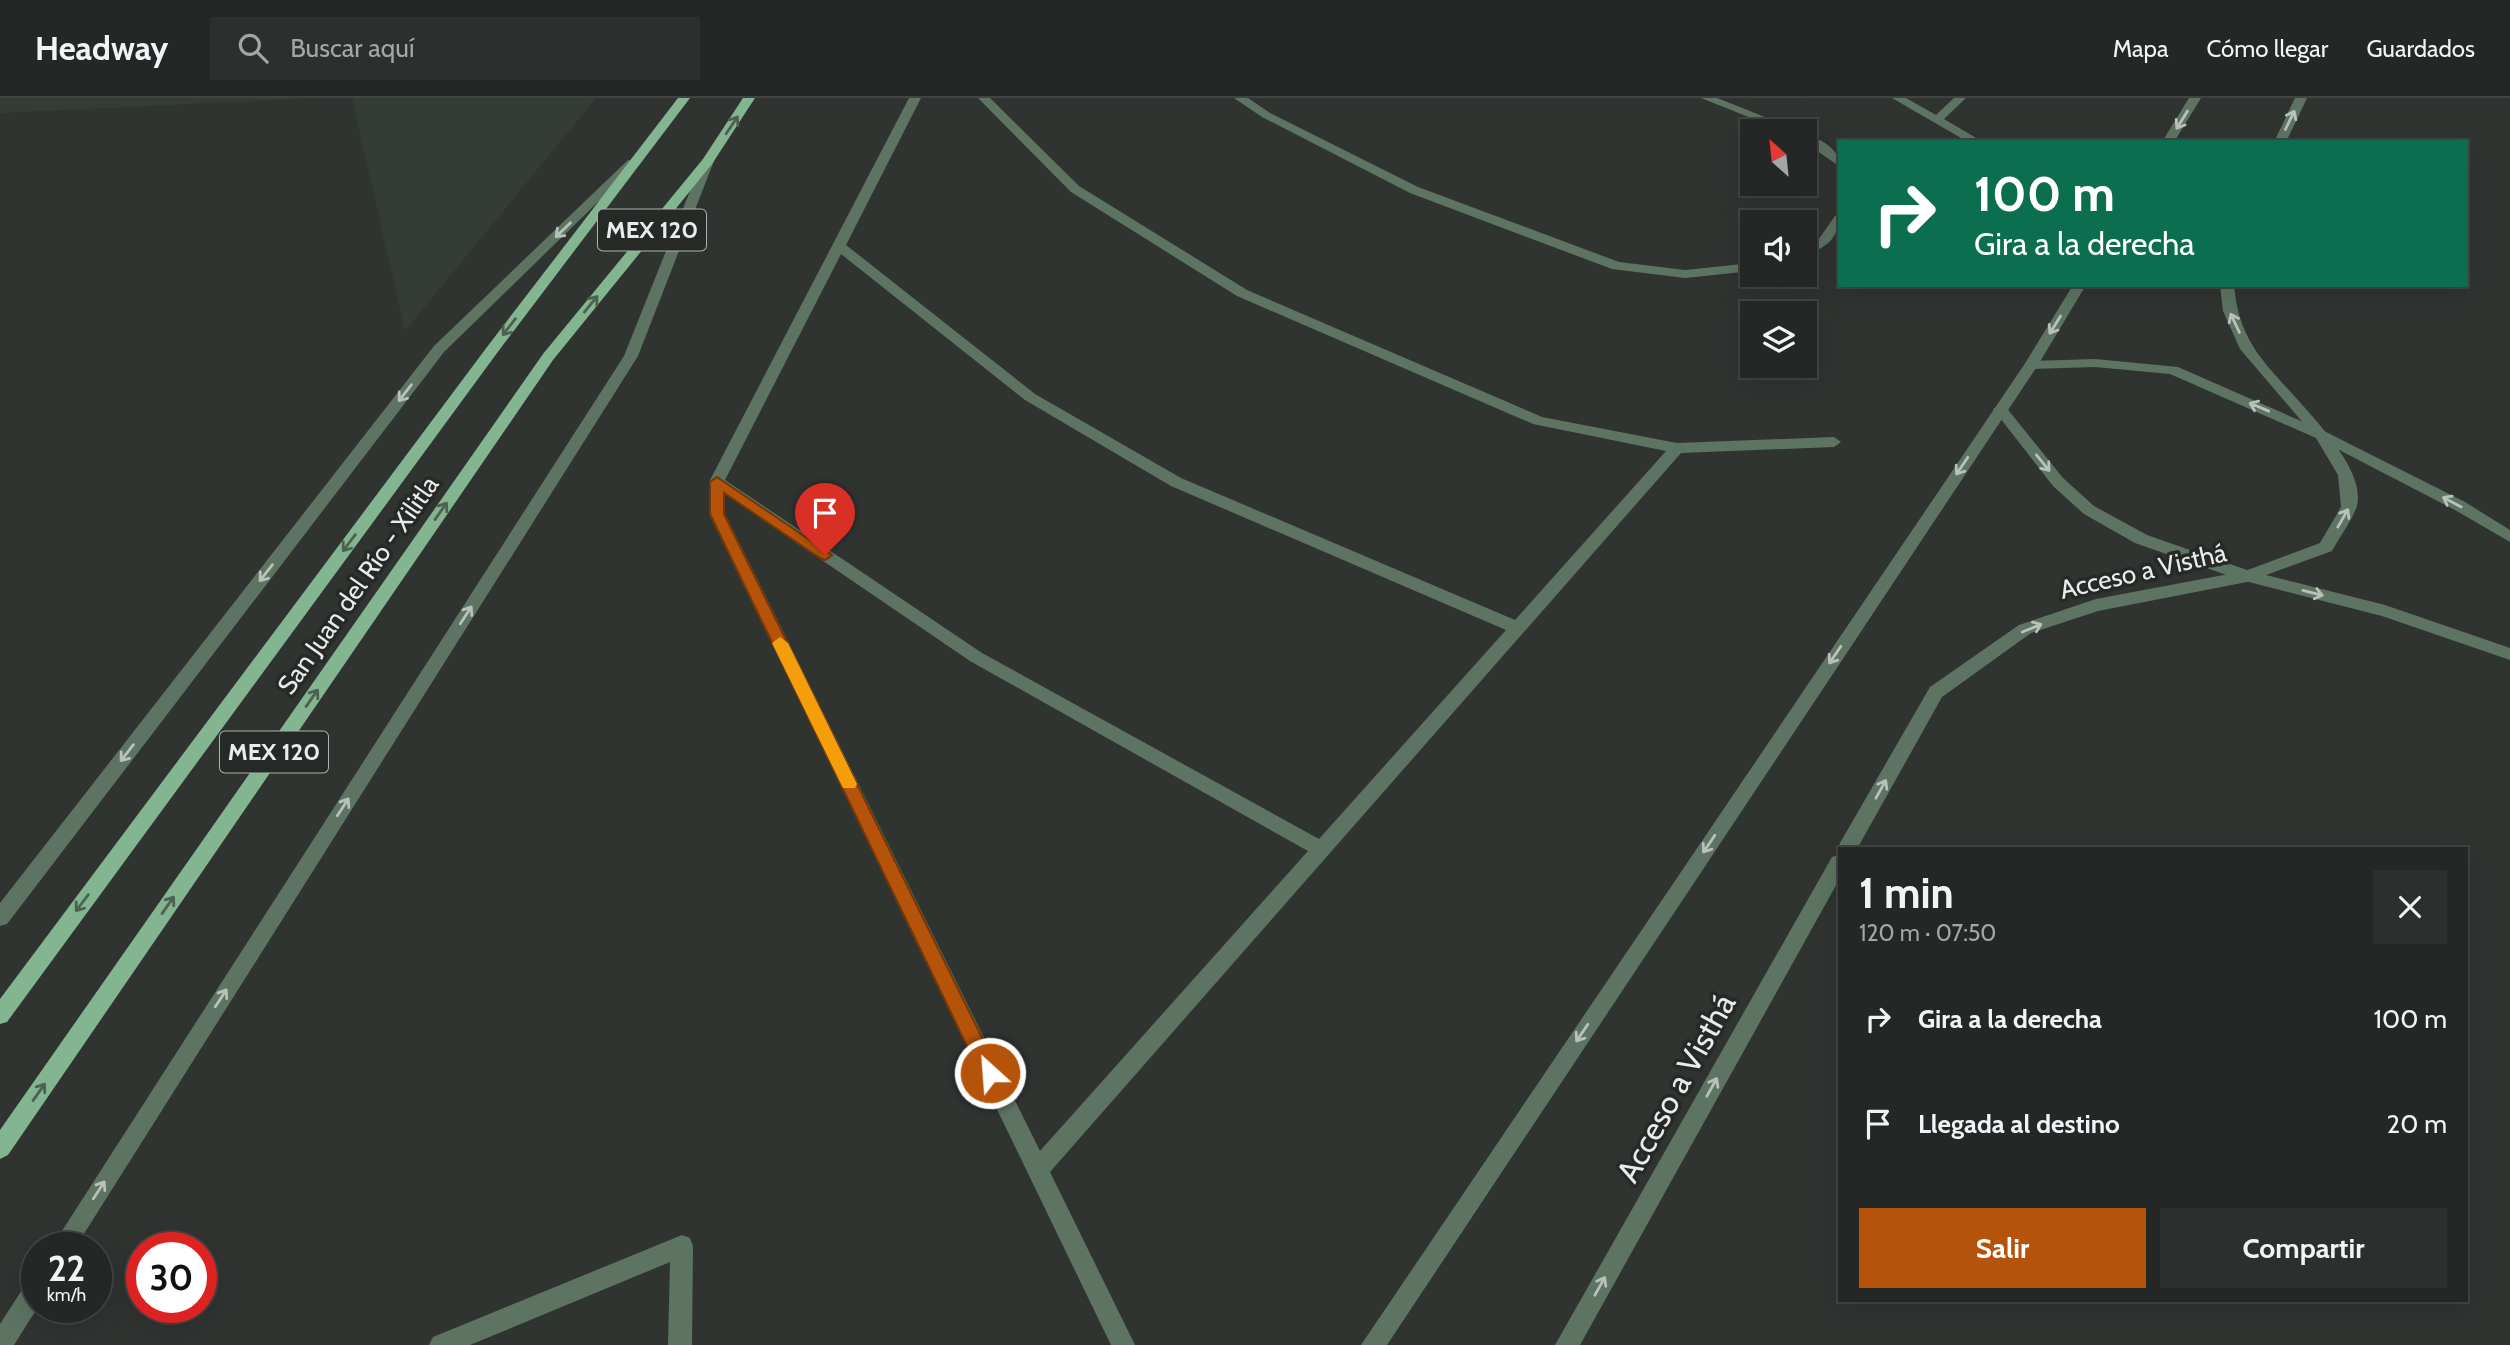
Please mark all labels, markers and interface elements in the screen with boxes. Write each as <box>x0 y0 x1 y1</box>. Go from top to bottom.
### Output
search box <box>210 17 700 80</box>
text: Headway <box>35 28 168 68</box>
icon: search <box>234 29 272 67</box>
text: Buscar aquí <box>290 32 414 64</box>
text: Mapa <box>2113 34 2169 63</box>
text: Cómo llegar <box>2207 34 2328 63</box>
text: Guardados <box>2366 34 2475 63</box>
one-way arrow <box>2174 109 2188 129</box>
one-way arrow <box>2284 110 2298 131</box>
one-way arrow <box>724 116 739 135</box>
north arrow <box>1740 119 1816 196</box>
map controls <box>1740 119 1817 378</box>
text: 100 m <box>1974 164 2115 223</box>
icon: right <box>1859 168 1950 259</box>
road number: MEX 120 <box>598 210 706 250</box>
button: sound <box>1740 210 1817 287</box>
one-way arrow <box>555 221 572 238</box>
text: Gira a la derecha <box>1974 224 2195 263</box>
one-way arrow <box>584 295 599 313</box>
button: layers <box>1740 301 1817 378</box>
one-way arrow <box>2228 313 2241 334</box>
one-way arrow <box>2048 315 2062 335</box>
one-way arrow <box>502 318 517 336</box>
one-way arrow <box>398 383 413 401</box>
one-way arrow <box>2248 399 2270 412</box>
one-way arrow <box>2035 453 2050 471</box>
one-way arrow <box>1955 456 1969 475</box>
street label: San Juan del Río - Xilitla <box>271 469 446 700</box>
pin <box>795 483 855 555</box>
icon: arrive <box>806 494 844 532</box>
one-way arrow <box>2442 494 2462 508</box>
one-way arrow <box>434 502 448 521</box>
one-way arrow <box>2336 509 2350 529</box>
one-way arrow <box>342 533 356 552</box>
street label: Acceso a Visthá <box>2057 536 2230 606</box>
one-way arrow <box>259 563 274 582</box>
one-way arrow <box>2301 587 2324 600</box>
one-way arrow <box>459 605 473 625</box>
one-way arrow <box>2020 621 2042 634</box>
one-way arrow <box>1828 645 1843 664</box>
one-way arrow <box>305 689 319 708</box>
road number: MEX 120 <box>220 732 328 772</box>
one-way arrow <box>120 743 135 762</box>
one-way arrow <box>1874 780 1888 800</box>
one-way arrow <box>337 797 351 817</box>
one-way arrow <box>1702 834 1716 853</box>
text: 1 min <box>1859 867 1954 919</box>
button: close <box>2373 870 2447 944</box>
one-way arrow <box>75 893 90 912</box>
one-way arrow <box>161 896 175 915</box>
text: 120 m · 07:50 <box>1859 919 1996 947</box>
street label: Acceso a Visthá <box>1608 986 1744 1189</box>
one-way arrow <box>214 989 228 1009</box>
icon: right <box>1859 1000 1897 1038</box>
text: Gira a la derecha <box>1918 1003 2102 1035</box>
text: 100 m <box>2374 1003 2447 1035</box>
one-way arrow <box>1575 1023 1589 1042</box>
position arrow <box>953 1036 1027 1110</box>
one-way arrow <box>1705 1078 1719 1098</box>
one-way arrow <box>32 1083 46 1102</box>
icon: arrive <box>1859 1105 1897 1143</box>
text: Llegada al destino <box>1918 1108 2120 1140</box>
text: 20 m <box>2387 1108 2447 1140</box>
one-way arrow <box>92 1181 106 1201</box>
button: Salir <box>1859 1208 2146 1288</box>
button: Compartir <box>2160 1208 2447 1288</box>
speed limit sign: 30 <box>126 1232 217 1323</box>
text: 22 <box>48 1247 85 1290</box>
one-way arrow <box>1593 1276 1607 1296</box>
text: km/h <box>47 1284 86 1306</box>

